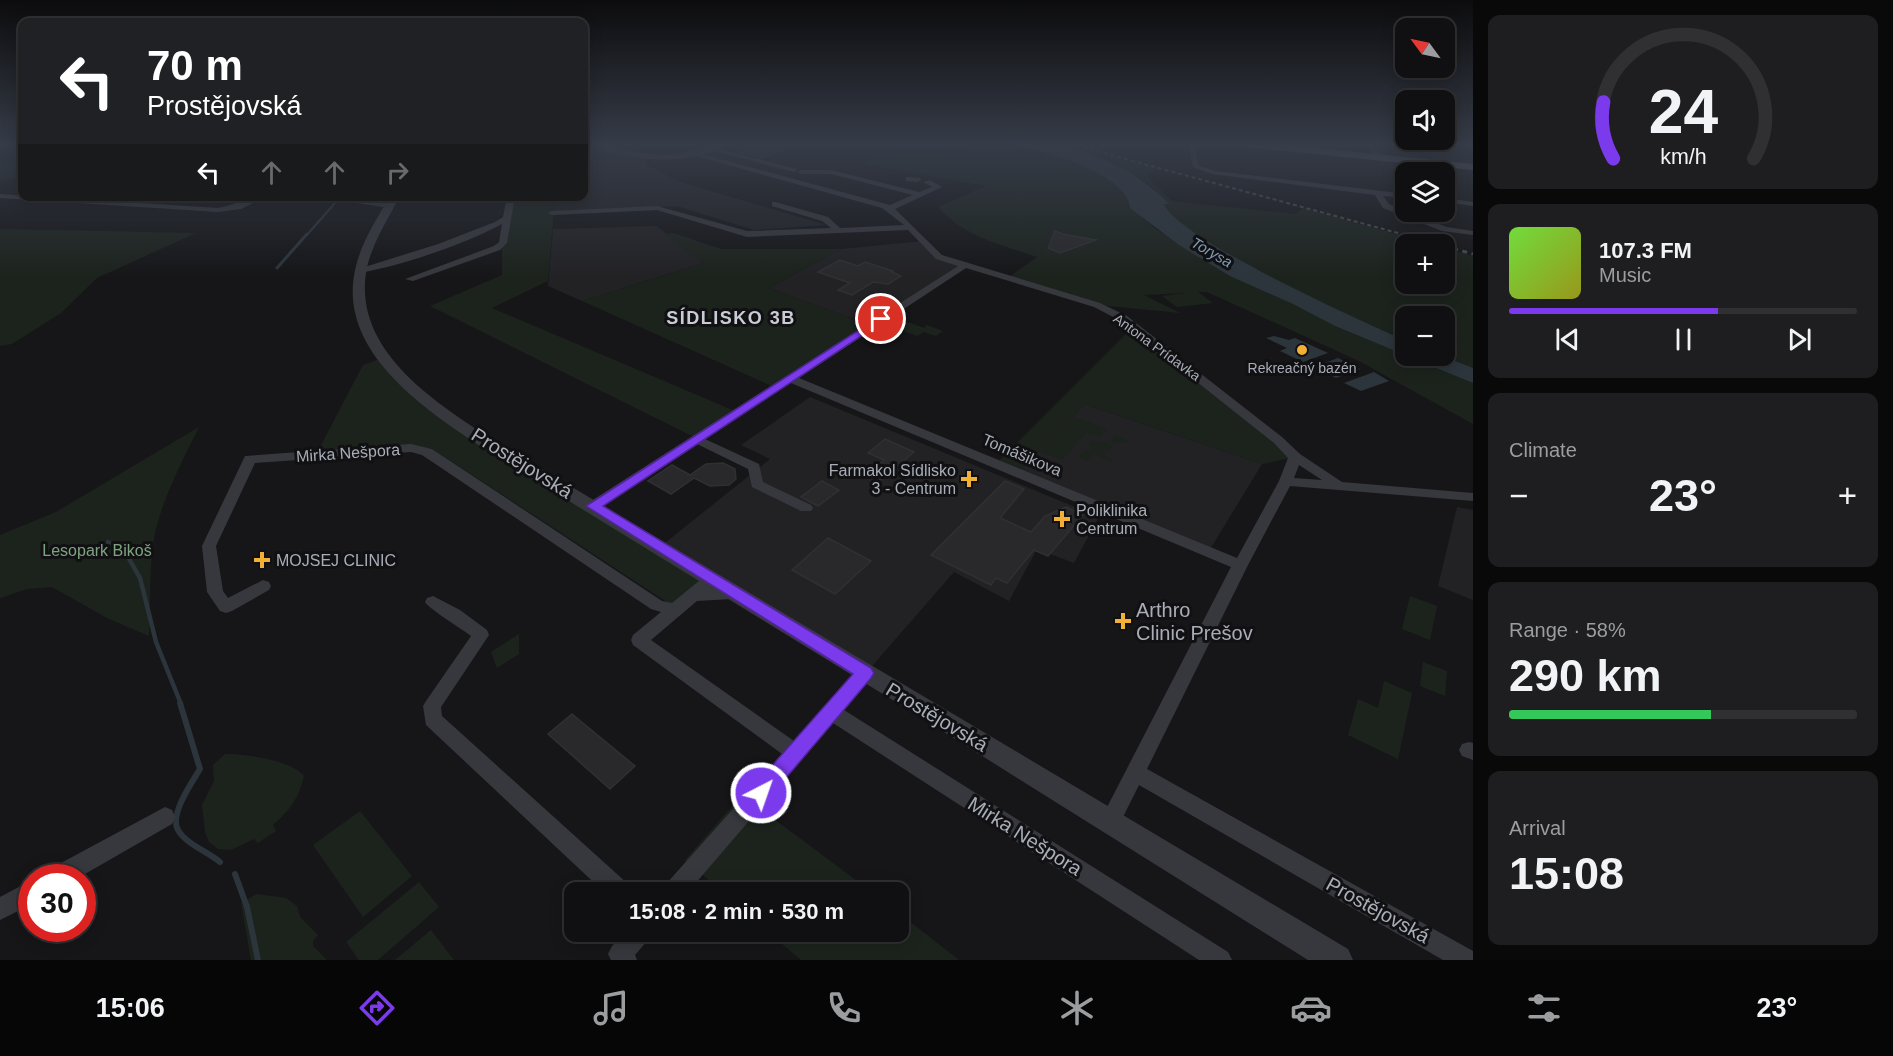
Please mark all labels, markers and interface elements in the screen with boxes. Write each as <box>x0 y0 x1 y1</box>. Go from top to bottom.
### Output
north arrow <box>1395 18 1455 78</box>
map controls <box>1395 18 1455 366</box>
icon: left <box>48 42 126 120</box>
text: 70 m <box>147 42 243 89</box>
text: 24 <box>1648 77 1718 146</box>
button: sound <box>1395 90 1455 150</box>
text: Prostějovská <box>147 91 302 121</box>
text: km/h <box>1660 145 1706 169</box>
icon: left <box>192 156 225 189</box>
icon: ahead <box>255 156 288 189</box>
icon: ahead <box>318 156 351 189</box>
icon: right <box>381 156 414 189</box>
button: layers <box>1395 162 1455 222</box>
water label: Torysa <box>1188 234 1236 270</box>
button: + <box>1395 234 1455 294</box>
text: 107.3 FM <box>1599 238 1692 263</box>
text: Music <box>1599 264 1651 286</box>
pin <box>855 293 906 344</box>
icon: arrive <box>864 302 897 335</box>
button: − <box>1395 306 1455 366</box>
district label: SÍDLISKO 3B <box>666 307 796 328</box>
street label: Antona Prídavka <box>1110 310 1204 384</box>
icon: previous <box>1551 323 1584 356</box>
icon: pause <box>1667 323 1700 356</box>
icon: next <box>1783 323 1816 356</box>
marker: Rekreačný bazén <box>1295 343 1309 357</box>
place label: Rekreačný bazén <box>1248 360 1356 376</box>
street label: Prostějovská <box>468 423 577 503</box>
street label: Tomášikova <box>980 431 1064 479</box>
text: Climate <box>1509 439 1577 461</box>
street label: Mirka Nešpora <box>296 441 401 465</box>
place label: Farmakol Sídlisko 3 - Centrum <box>829 462 956 497</box>
marker: Farmakol Sídlisko 3 - Centrum <box>960 470 978 488</box>
text: 23° <box>1649 470 1717 521</box>
text: − <box>1509 477 1528 514</box>
text: + <box>1838 477 1857 514</box>
place label: Poliklinika Centrum <box>1076 502 1147 537</box>
marker: Poliklinika Centrum <box>1053 510 1071 528</box>
park label: Lesopark Bikoš <box>42 542 152 559</box>
marker: MOJSEJ CLINIC <box>253 551 271 569</box>
place label: MOJSEJ CLINIC <box>276 552 396 569</box>
place label: Arthro Clinic Prešov <box>1136 599 1253 644</box>
marker: Arthro Clinic Prešov <box>1114 612 1132 630</box>
text: Range · 58% <box>1509 619 1626 641</box>
text: 290 km <box>1509 650 1662 701</box>
street label: Prostějovská <box>882 678 992 756</box>
position arrow <box>729 761 793 825</box>
street label: Mirka Nešpora <box>964 792 1087 880</box>
text: Arrival <box>1509 817 1566 839</box>
text: 15:08 <box>1509 848 1624 899</box>
speed limit sign: 30 <box>18 864 96 942</box>
street label: Prostějovská <box>1323 873 1434 948</box>
text: 15:08 · 2 min · 530 m <box>629 899 844 924</box>
icon: directions <box>356 987 398 1029</box>
icon: music <box>590 987 632 1029</box>
icon: phone <box>823 987 865 1029</box>
icon: climate <box>1056 987 1098 1029</box>
icon: car <box>1290 987 1332 1029</box>
icon: filters <box>1523 987 1565 1029</box>
text: 15:06 <box>96 993 165 1023</box>
text: 23° <box>1756 993 1797 1023</box>

